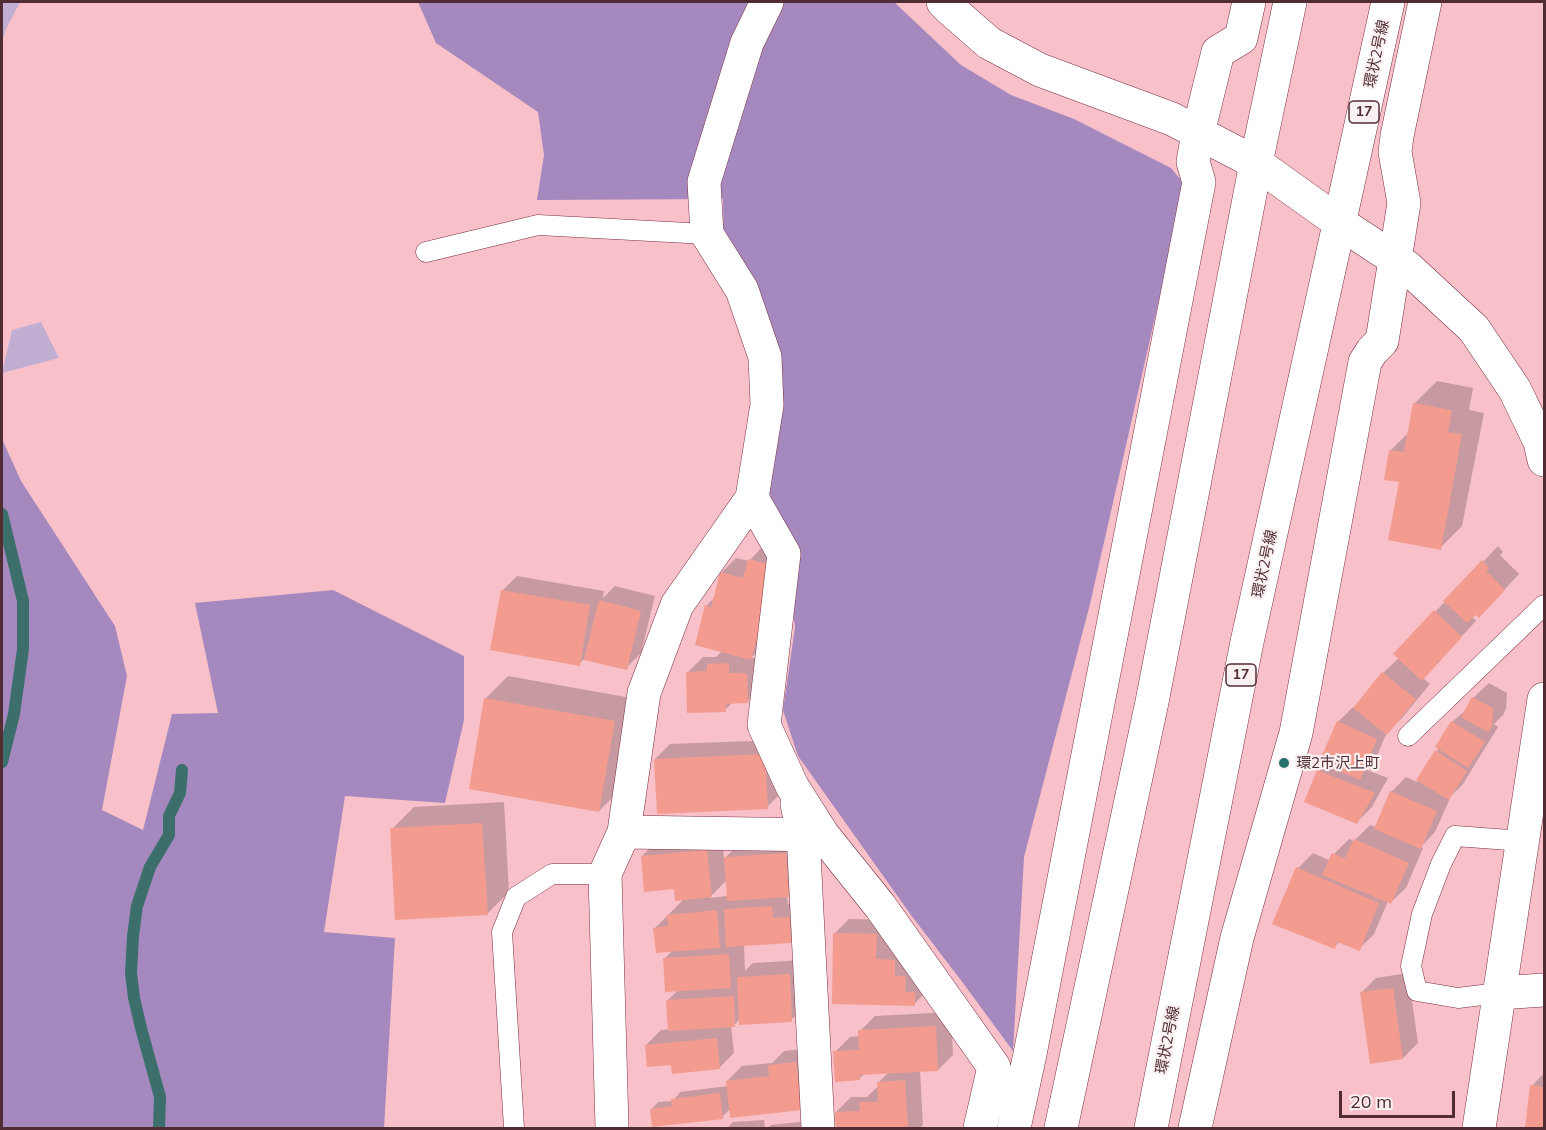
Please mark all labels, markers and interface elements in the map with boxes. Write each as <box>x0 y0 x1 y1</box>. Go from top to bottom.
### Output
street label: 環状2号線 <box>1361 18 1393 90</box>
road number: 17 <box>1349 101 1379 123</box>
street label: 環状2号線 <box>1249 528 1281 600</box>
road number: 17 <box>1226 664 1256 686</box>
place label: 環2市沢上町 <box>1296 754 1380 772</box>
marker: 環2市沢上町 <box>1277 756 1291 770</box>
street label: 環状2号線 <box>1153 1004 1183 1076</box>
scale bar <box>1342 1079 1458 1117</box>
text: 20 m <box>1350 1090 1392 1113</box>

